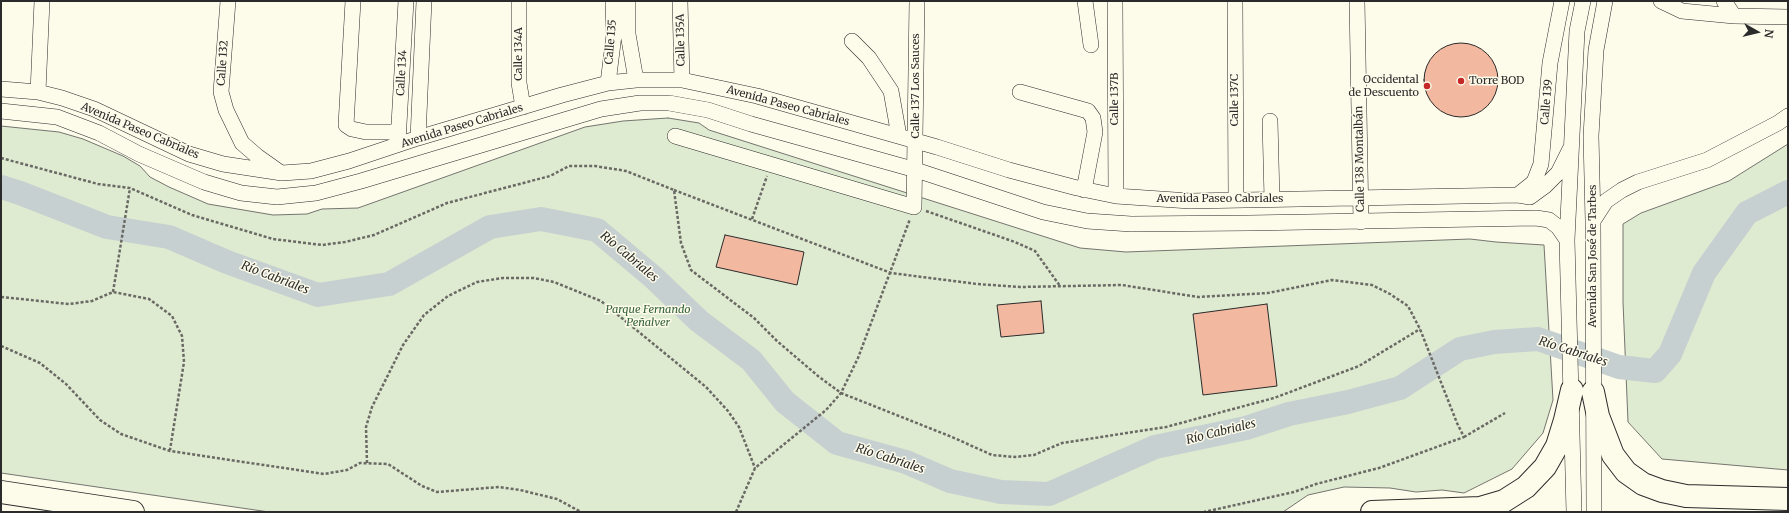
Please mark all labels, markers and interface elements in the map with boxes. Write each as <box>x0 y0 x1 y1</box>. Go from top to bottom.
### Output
north arrow <box>1737 12 1777 52</box>
street label: Calle 135A <box>674 14 688 66</box>
street label: Calle 135 <box>602 19 620 65</box>
street label: Calle 134A <box>512 27 526 81</box>
text: N <box>1761 28 1776 39</box>
street label: Calle 137 Los Sauces <box>909 33 923 139</box>
street label: Calle 132 <box>215 40 231 86</box>
street label: Calle 134 <box>394 50 410 96</box>
street label: Calle 137B <box>1108 73 1122 125</box>
place label: Occidental de Descuento <box>1348 73 1419 99</box>
street label: Calle 137C <box>1228 74 1242 126</box>
place label: Torre BOD <box>1469 74 1524 88</box>
marker: Torre BOD <box>1456 76 1466 86</box>
street label: Calle 139 <box>1538 79 1556 125</box>
marker: Occidental de Descuento <box>1422 81 1432 91</box>
street label: Avenida Paseo Cabriales <box>725 83 851 129</box>
street label: Avenida Paseo Cabriales <box>79 100 201 162</box>
street label: Avenida Paseo Cabriales <box>399 101 525 151</box>
street label: Calle 138 Montalbán <box>1352 106 1368 212</box>
street label: Avenida San José de Tarbes <box>1586 185 1600 327</box>
street label: Avenida Paseo Cabriales <box>1157 192 1283 206</box>
water label: Río Cabriales <box>597 229 661 285</box>
water label: Río Cabriales <box>239 258 311 298</box>
park label: Parque Fernando Peñalver <box>605 303 691 329</box>
water label: Río Cabriales <box>1537 334 1609 370</box>
water label: Río Cabriales <box>1185 416 1257 448</box>
water label: Río Cabriales <box>854 441 926 477</box>

